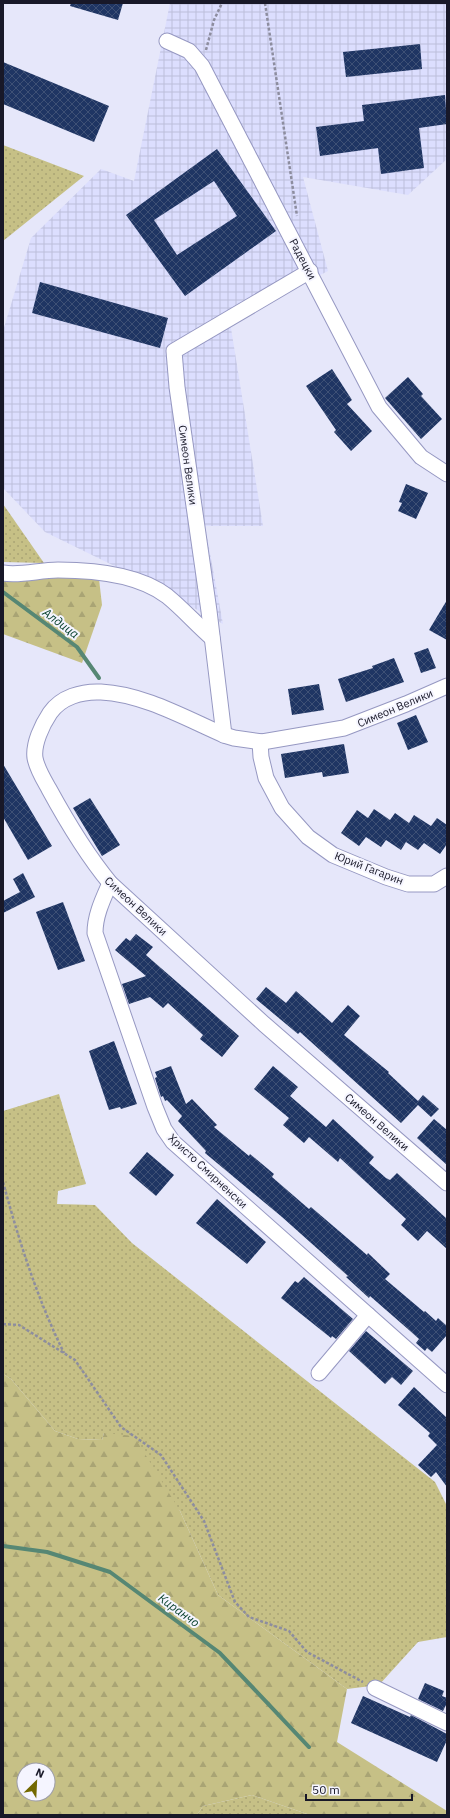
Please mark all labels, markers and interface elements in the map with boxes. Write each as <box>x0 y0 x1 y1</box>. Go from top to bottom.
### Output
street label: Радецки <box>286 236 320 282</box>
street label: Симеон Велики <box>175 424 201 506</box>
water label: Алдица <box>39 604 82 641</box>
street label: Симеон Велики <box>355 686 435 730</box>
street label: Юрий Гагарин <box>333 848 405 888</box>
street label: Симеон Велики <box>102 873 170 939</box>
street label: Симеон Велики <box>342 1090 412 1154</box>
street label: Христо Смирненски <box>165 1131 251 1211</box>
water label: Киранчо <box>155 1590 203 1630</box>
north arrow <box>16 1762 56 1802</box>
text: N <box>34 1765 47 1781</box>
scale bar <box>306 1776 412 1802</box>
text: 50 m <box>312 1782 340 1797</box>

